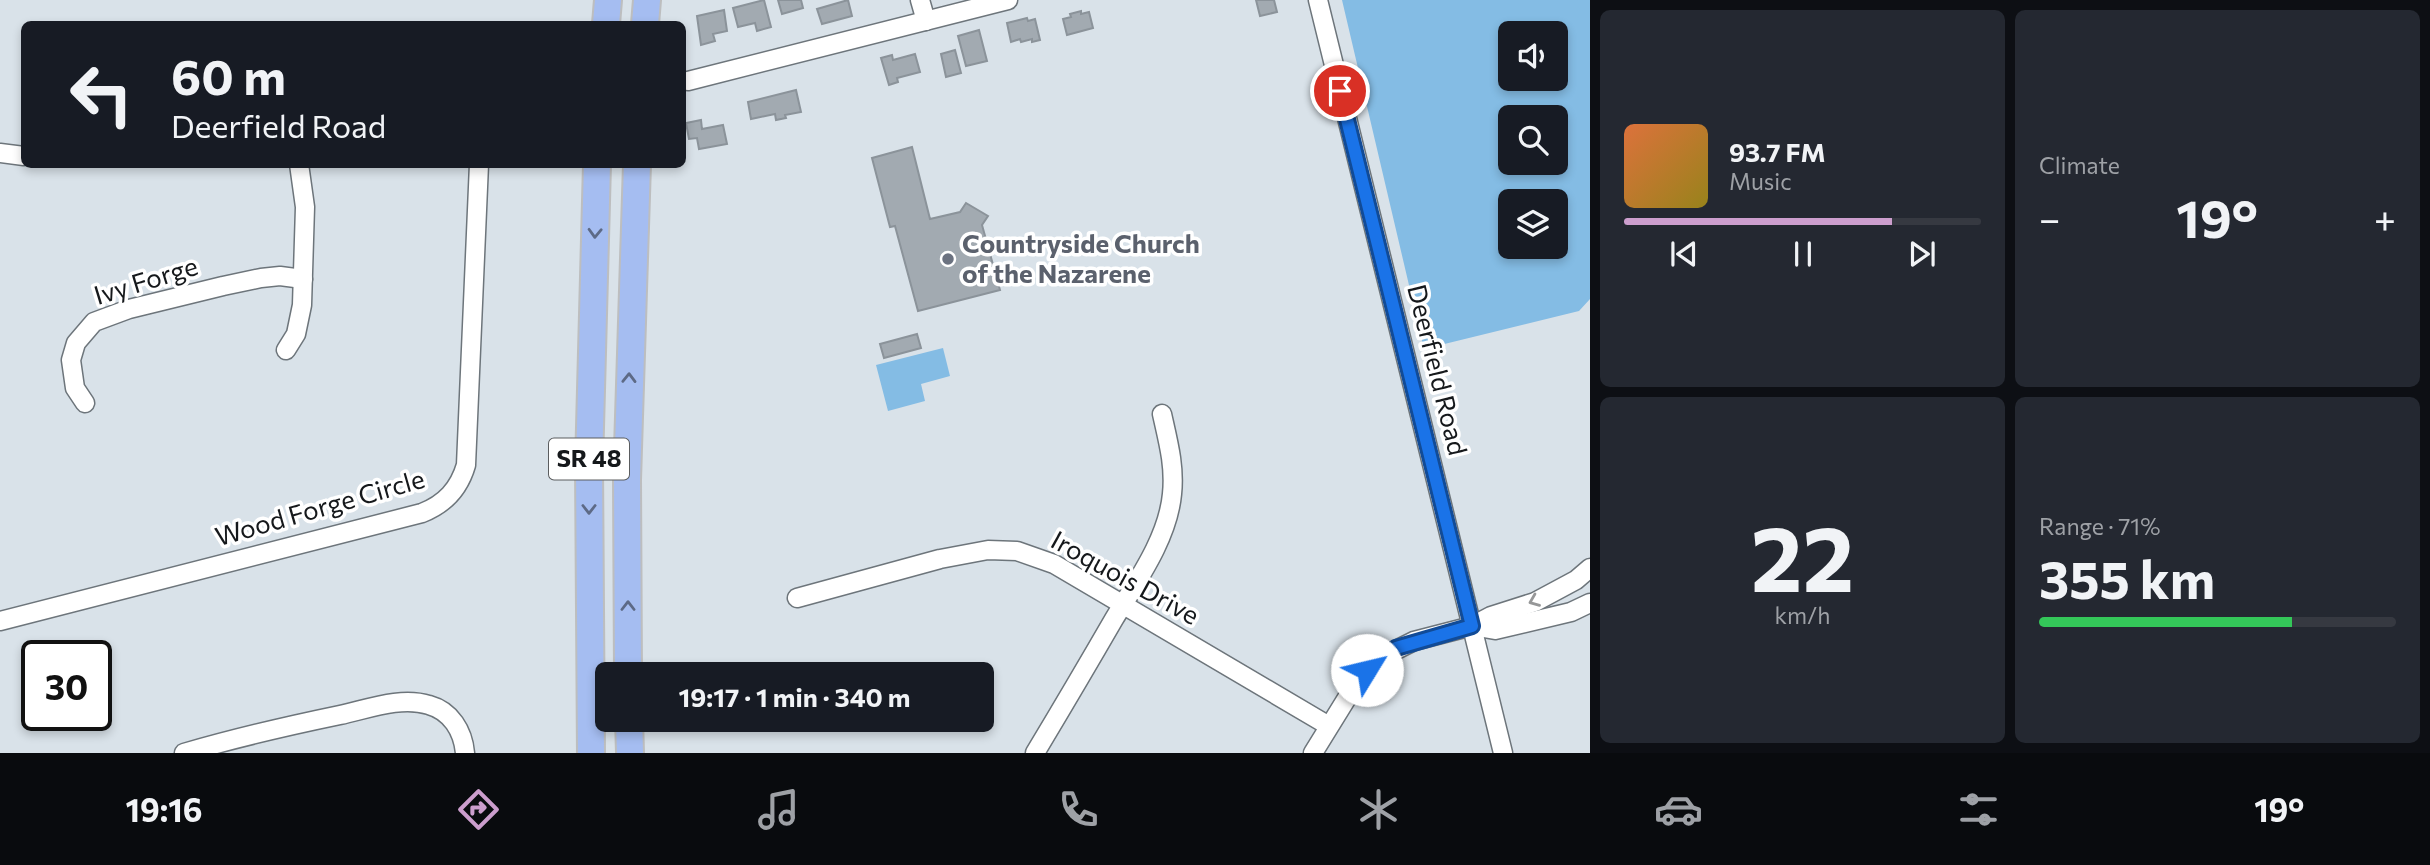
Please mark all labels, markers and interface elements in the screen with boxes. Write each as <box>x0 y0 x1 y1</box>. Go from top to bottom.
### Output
map controls <box>1498 21 1568 259</box>
button: sound <box>1498 21 1568 91</box>
text: 60 m <box>171 45 286 105</box>
icon: left <box>56 49 147 140</box>
pin <box>1310 61 1370 121</box>
icon: arrive <box>1321 72 1359 110</box>
text: Deerfield Road <box>171 105 386 145</box>
button: search <box>1498 105 1568 175</box>
text: 93.7 FM <box>1729 136 1826 167</box>
text: Climate <box>2039 151 2120 179</box>
text: Music <box>1729 167 1792 195</box>
text: 19° <box>2176 185 2258 249</box>
button: layers <box>1498 189 1568 259</box>
text: − <box>2039 194 2061 241</box>
text: + <box>2374 194 2396 241</box>
one-way arrow <box>587 227 602 238</box>
place label: Countryside Church of the Nazarene <box>962 227 1200 288</box>
icon: previous <box>1665 235 1703 273</box>
icon: pause <box>1784 235 1822 273</box>
icon: next <box>1903 235 1941 273</box>
street label: Ivy Forge <box>90 249 201 310</box>
marker: Countryside Church of the Nazarene <box>940 251 956 267</box>
street label: Deerfield Road <box>1402 281 1475 458</box>
one-way arrow <box>621 372 637 383</box>
road number: SR 48 <box>549 438 629 480</box>
street label: Wood Forge Circle <box>211 462 428 551</box>
text: 22 <box>1751 499 1854 611</box>
one-way arrow <box>581 504 597 515</box>
text: Range · 71% <box>2039 512 2160 540</box>
street label: Iroquois Drive <box>1046 523 1205 630</box>
text: 355 km <box>2039 546 2215 610</box>
one-way arrow <box>1528 593 1540 607</box>
one-way arrow <box>620 600 636 610</box>
text: km/h <box>1775 601 1830 629</box>
position arrow <box>1330 633 1404 707</box>
speed limit sign: 30 <box>21 640 112 731</box>
text: 19:17 · 1 min · 340 m <box>678 681 911 712</box>
icon: directions <box>454 785 503 834</box>
icon: music <box>754 785 803 834</box>
icon: phone <box>1054 785 1103 834</box>
icon: climate <box>1354 785 1403 834</box>
icon: car <box>1654 785 1703 834</box>
icon: filters <box>1954 785 2003 834</box>
text: 19:16 <box>126 789 202 829</box>
text: 19° <box>2254 789 2304 829</box>

